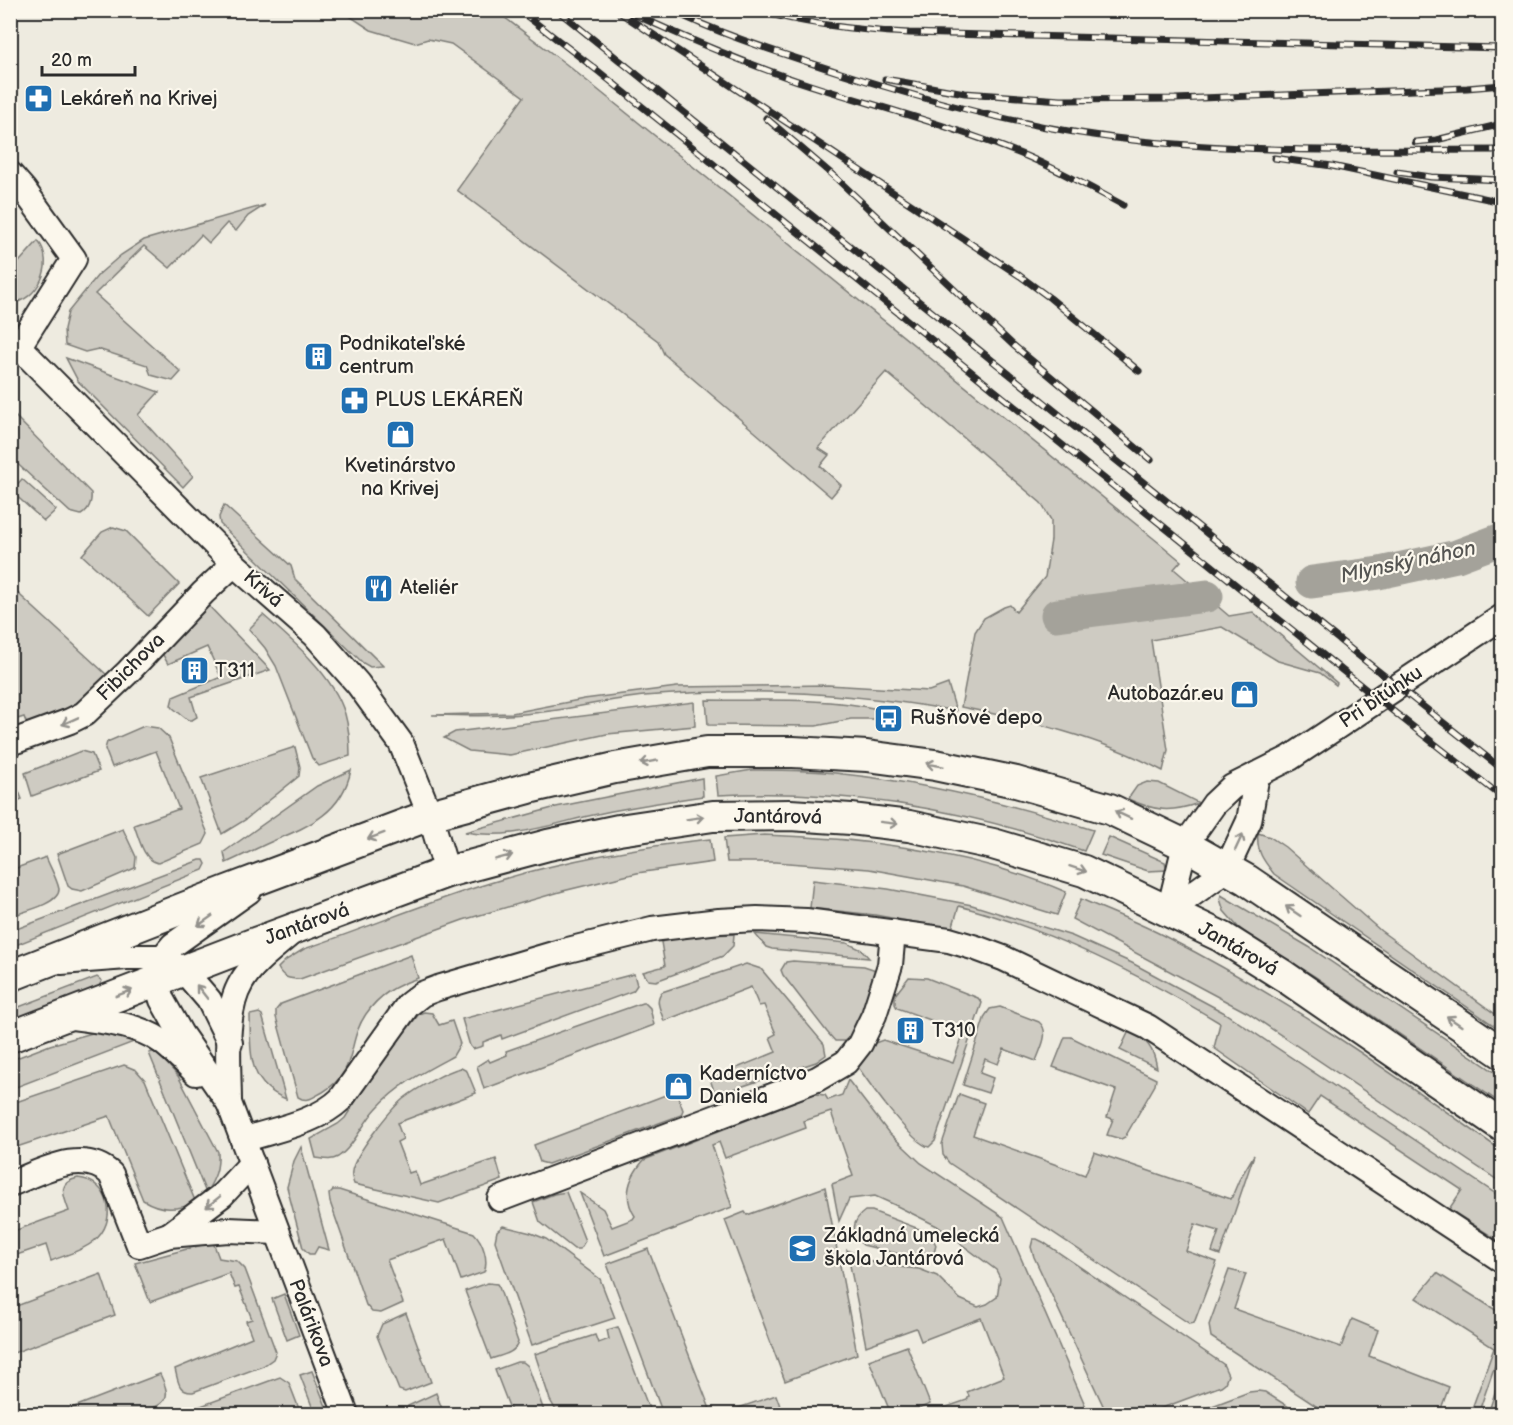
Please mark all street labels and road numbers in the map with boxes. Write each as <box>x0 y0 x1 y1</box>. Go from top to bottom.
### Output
street label: Krivá <box>238 565 288 613</box>
street label: Fibichova <box>92 628 170 706</box>
street label: Pri bitúnku <box>1335 661 1427 733</box>
street label: Jantárová <box>734 804 822 830</box>
street label: Jantárová <box>261 898 353 950</box>
street label: Jantárová <box>1194 917 1282 981</box>
street label: Palárikova <box>283 1276 339 1370</box>

